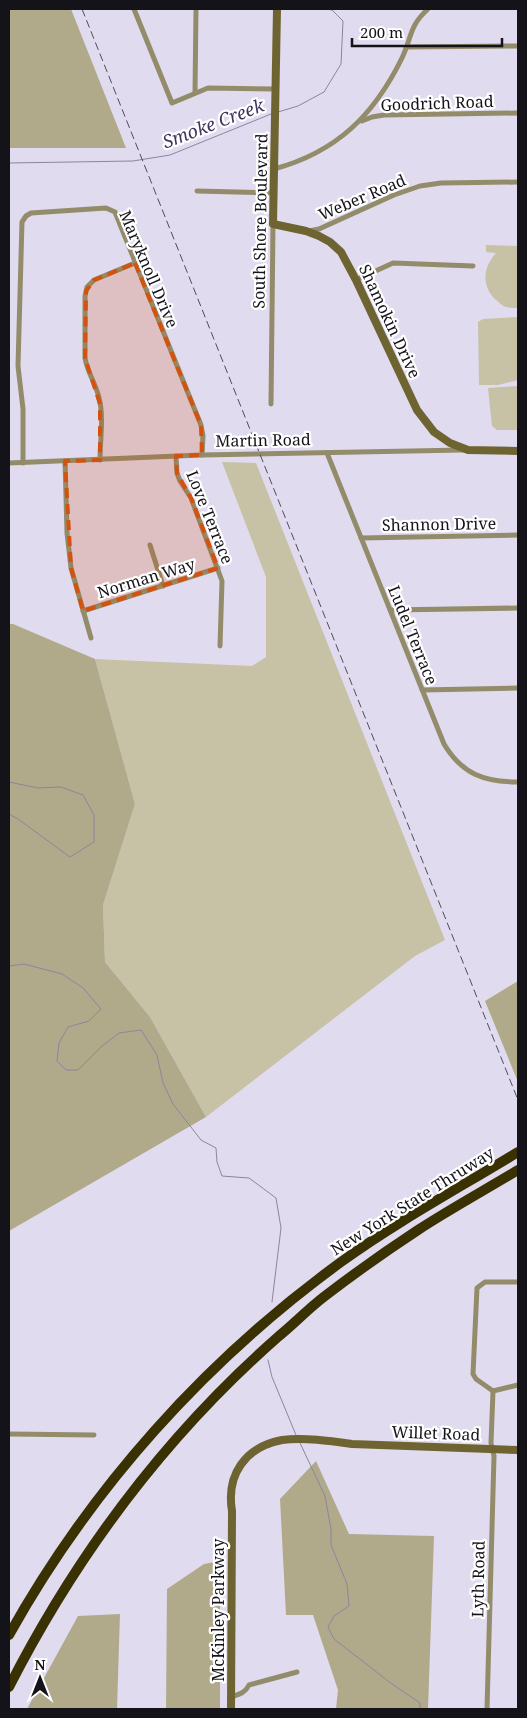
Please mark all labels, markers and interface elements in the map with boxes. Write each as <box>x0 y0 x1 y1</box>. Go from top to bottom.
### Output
scale bar <box>352 15 502 47</box>
text: 200 m <box>360 22 403 42</box>
street label: Goodrich Road <box>380 90 494 116</box>
water label: Smoke Creek <box>159 92 268 153</box>
street label: South Shore Boulevard <box>247 133 273 309</box>
street label: Weber Road <box>315 169 409 225</box>
street label: Maryknoll Drive <box>114 207 184 331</box>
street label: Shamokin Drive <box>354 260 426 382</box>
street label: Martin Road <box>215 428 311 452</box>
street label: Love Terrace <box>181 467 239 567</box>
street label: Shannon Drive <box>382 512 496 536</box>
street label: Norman Way <box>95 552 198 603</box>
street label: Ludel Terrace <box>383 582 443 688</box>
street label: New York State Thruway <box>326 1141 499 1260</box>
street label: Willet Road <box>391 1420 481 1446</box>
street label: McKinley Parkway <box>207 1537 229 1682</box>
street label: Lyth Road <box>466 1540 490 1618</box>
north arrow <box>15 1653 65 1703</box>
text: N <box>34 1655 46 1674</box>

